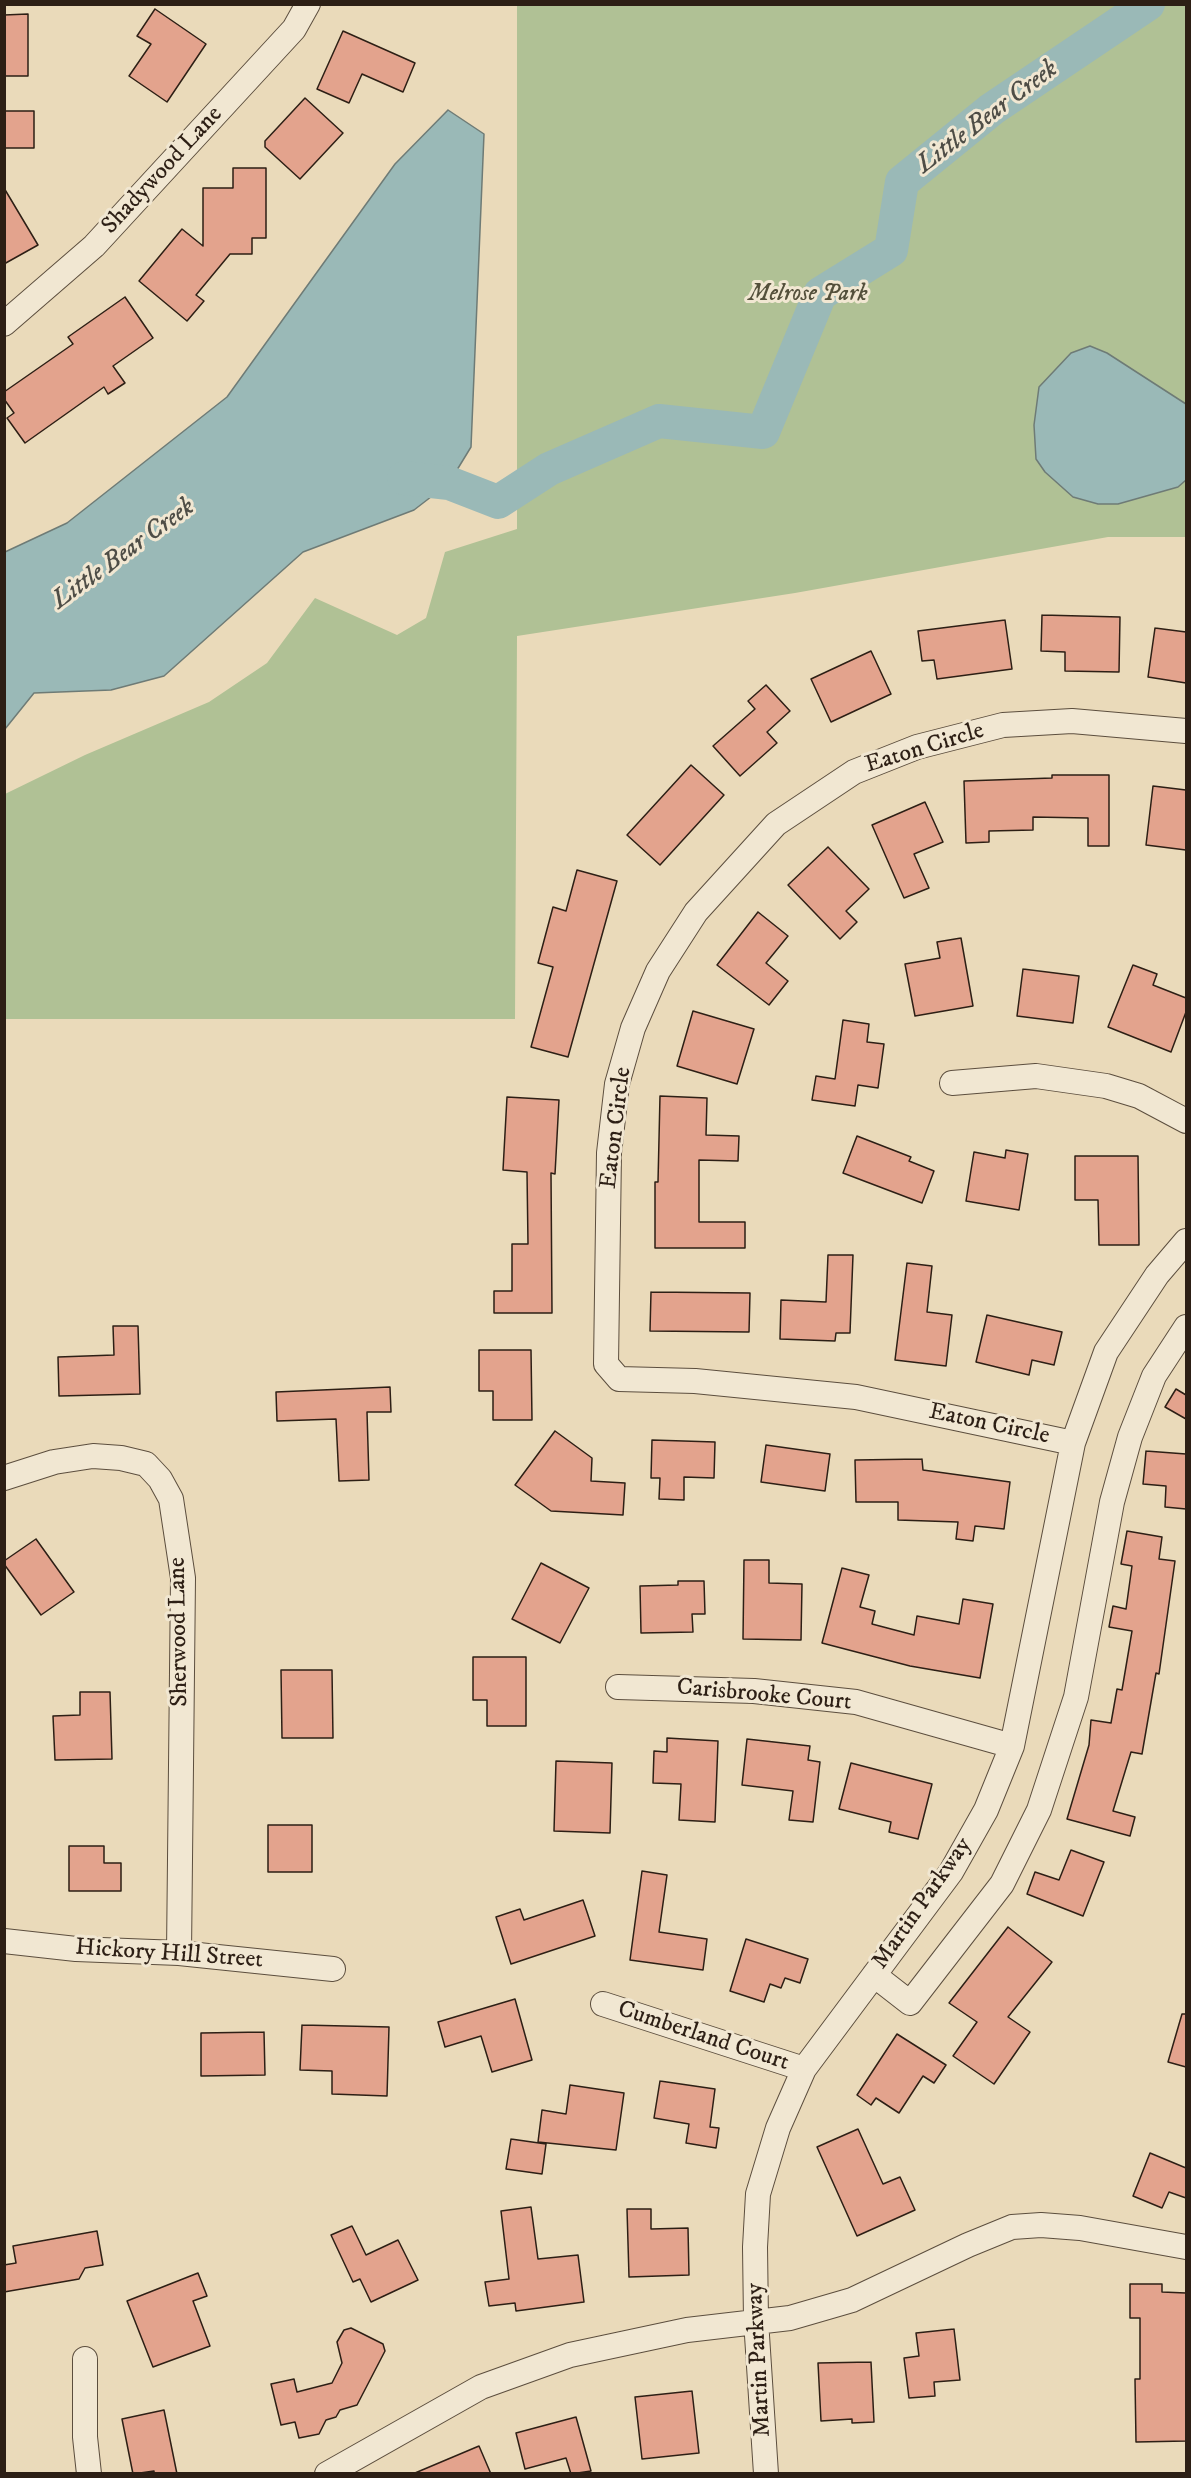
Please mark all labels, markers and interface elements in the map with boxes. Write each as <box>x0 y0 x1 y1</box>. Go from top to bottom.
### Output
water label: Little Bear Creek <box>911 55 1065 181</box>
street label: Shadywood Lane <box>96 101 230 241</box>
park label: Melrose Park <box>748 281 868 309</box>
water label: Little Bear Creek <box>46 493 202 617</box>
street label: Eaton Circle <box>862 717 988 781</box>
street label: Eaton Circle <box>595 1065 639 1191</box>
street label: Eaton Circle <box>926 1398 1052 1452</box>
street label: Sherwood Lane <box>164 1557 196 1707</box>
street label: Carisbrooke Court <box>675 1674 853 1718</box>
street label: Martin Parkway <box>867 1833 979 1975</box>
street label: Hickory Hill Street <box>74 1934 264 1976</box>
street label: Cumberland Court <box>614 1996 792 2078</box>
street label: Martin Parkway <box>742 2282 778 2438</box>

